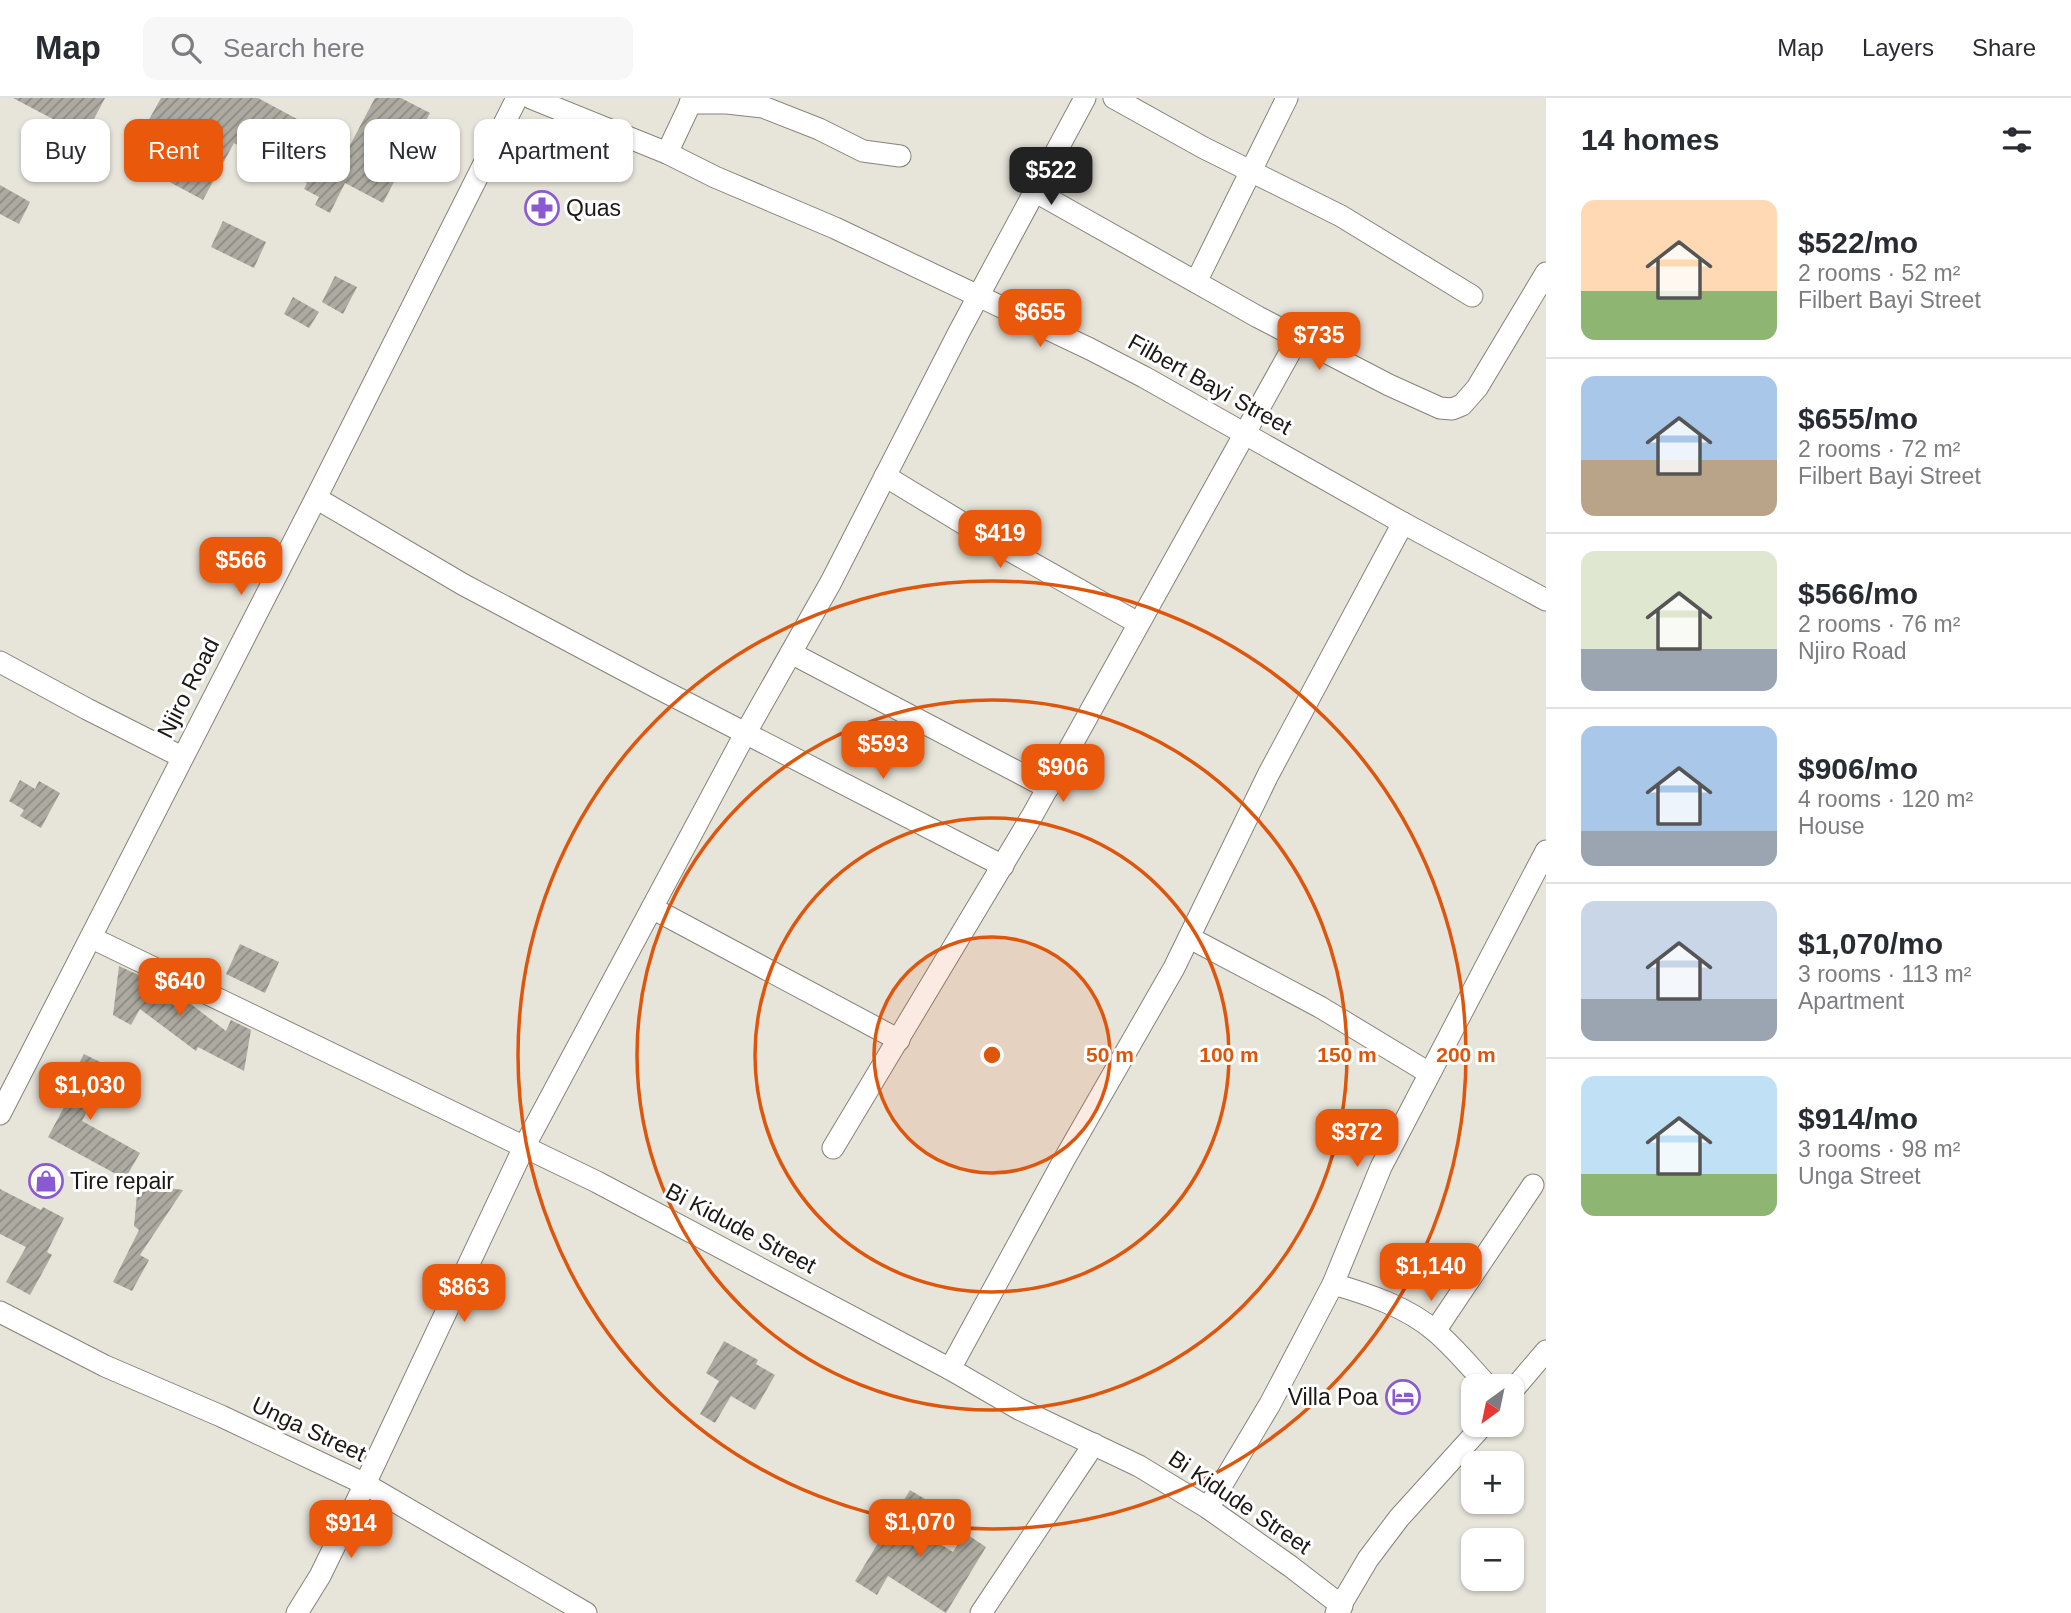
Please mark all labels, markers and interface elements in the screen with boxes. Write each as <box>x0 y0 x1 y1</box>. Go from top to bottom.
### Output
search box <box>143 17 633 80</box>
text: Map <box>35 29 101 66</box>
icon: search <box>167 29 205 67</box>
text: Search here <box>223 33 365 63</box>
text: Map <box>1777 34 1824 61</box>
text: Layers <box>1862 34 1934 61</box>
text: Share <box>1972 34 2036 61</box>
chip: Buy <box>21 119 110 182</box>
chip: Rent <box>124 119 223 182</box>
chip: Filters <box>237 119 350 182</box>
chip: New <box>364 119 460 182</box>
chip: Apartment <box>474 119 633 182</box>
icon: filters <box>1998 121 2036 159</box>
text: 14 homes <box>1581 123 1719 156</box>
pin: $522 <box>1010 148 1092 207</box>
text: $522 <box>1025 157 1077 183</box>
pharmacy icon: Quas <box>523 189 561 227</box>
place label: Quas <box>566 195 621 221</box>
text: $522/mo <box>1798 226 1918 259</box>
icon: home <box>1637 228 1721 312</box>
text: 2 rooms · 52 m² <box>1798 260 1960 286</box>
text: Filbert Bayi Street <box>1798 287 1981 313</box>
pin: $655 <box>999 289 1081 349</box>
text: $655 <box>1014 299 1066 325</box>
pin: $735 <box>1278 313 1360 372</box>
text: $735 <box>1293 322 1345 348</box>
street label: Filbert Bayi Street <box>1124 328 1297 440</box>
text: $655/mo <box>1798 402 1918 435</box>
icon: home <box>1637 404 1721 488</box>
text: 2 rooms · 72 m² <box>1798 436 1960 462</box>
text: Filbert Bayi Street <box>1798 463 1981 489</box>
pin: $419 <box>959 510 1041 570</box>
text: $419 <box>974 520 1026 546</box>
pin: $566 <box>200 538 282 597</box>
text: $566 <box>215 547 267 573</box>
text: $566/mo <box>1798 577 1918 610</box>
icon: home <box>1637 579 1721 663</box>
text: 2 rooms · 76 m² <box>1798 611 1960 637</box>
street label: Njiro Road <box>152 634 224 742</box>
text: Njiro Road <box>1798 638 1907 664</box>
pin: $593 <box>842 722 924 781</box>
text: $593 <box>857 731 909 757</box>
pin: $906 <box>1022 744 1104 804</box>
text: $906/mo <box>1798 752 1918 785</box>
text: $906 <box>1037 754 1089 780</box>
icon: home <box>1637 754 1721 838</box>
text: 4 rooms · 120 m² <box>1798 786 1973 812</box>
text: House <box>1798 813 1864 839</box>
text: $1,070/mo <box>1798 927 1943 960</box>
icon: home <box>1637 929 1721 1013</box>
pin: $640 <box>139 958 221 1018</box>
text: 3 rooms · 113 m² <box>1798 961 1971 987</box>
text: $640 <box>154 968 206 994</box>
text: Apartment <box>1798 988 1904 1014</box>
centre of rings <box>980 1043 1004 1067</box>
text: 50 m <box>1086 1043 1134 1066</box>
text: 100 m <box>1199 1043 1259 1066</box>
text: 150 m <box>1317 1043 1377 1066</box>
text: 200 m <box>1436 1043 1496 1066</box>
pin: $1,030 <box>33 1062 147 1122</box>
text: $1,030 <box>55 1072 125 1098</box>
text: $914/mo <box>1798 1102 1918 1135</box>
icon: home <box>1637 1104 1721 1188</box>
pin: $372 <box>1316 1110 1398 1169</box>
text: $372 <box>1331 1119 1383 1145</box>
text: 3 rooms · 98 m² <box>1798 1136 1960 1162</box>
shop icon: Tire repair <box>27 1162 65 1200</box>
text: Unga Street <box>1798 1163 1921 1189</box>
place label: Tire repair <box>70 1168 174 1194</box>
street label: Bi Kidude Street <box>662 1178 821 1279</box>
pin: $1,140 <box>1374 1244 1488 1303</box>
text: $1,140 <box>1396 1253 1466 1279</box>
pin: $863 <box>423 1264 505 1324</box>
text: $863 <box>438 1274 490 1300</box>
north arrow <box>1461 1374 1524 1437</box>
map controls <box>1461 1374 1524 1591</box>
hotel icon: Villa Poa <box>1384 1378 1422 1416</box>
place label: Villa Poa <box>1288 1384 1378 1410</box>
street label: Unga Street <box>248 1391 371 1467</box>
street label: Bi Kidude Street <box>1164 1445 1317 1560</box>
button: + <box>1461 1451 1524 1514</box>
pin: $914 <box>310 1500 392 1560</box>
pin: $1,070 <box>863 1500 977 1559</box>
text: $1,070 <box>885 1509 955 1535</box>
text: $914 <box>325 1510 377 1536</box>
button: − <box>1461 1528 1524 1591</box>

